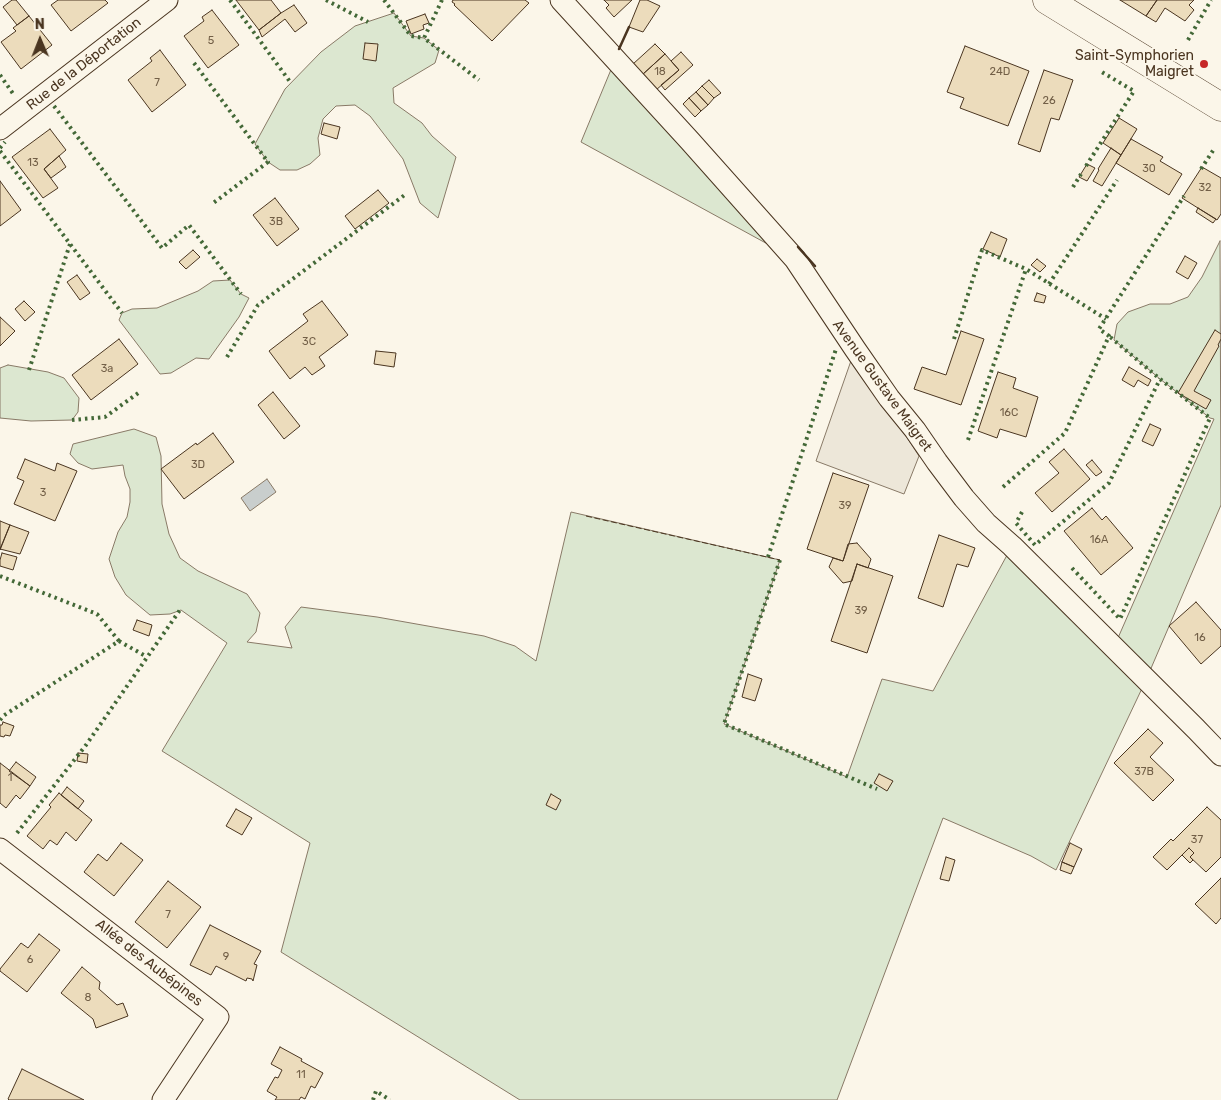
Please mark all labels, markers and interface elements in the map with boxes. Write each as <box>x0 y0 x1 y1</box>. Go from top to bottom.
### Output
street label: Rue de la Déportation <box>23 14 145 114</box>
north arrow <box>15 15 65 65</box>
text: N <box>35 16 45 33</box>
house number: 5 <box>208 34 214 48</box>
place label: Saint-Symphorien Maigret <box>1075 48 1194 80</box>
marker: Saint-Symphorien Maigret <box>1198 58 1210 70</box>
house number: 18 <box>654 65 666 79</box>
house number: 24D <box>990 65 1010 79</box>
house number: 7 <box>154 76 160 90</box>
house number: 26 <box>1042 94 1056 108</box>
house number: 13 <box>27 156 39 170</box>
house number: 30 <box>1142 162 1156 176</box>
house number: 32 <box>1198 181 1212 195</box>
house number: 3B <box>269 215 283 229</box>
street label: Avenue Gustave Maigret <box>829 317 935 455</box>
house number: 3C <box>302 335 316 349</box>
house number: 3a <box>101 362 113 376</box>
house number: 16C <box>1000 406 1018 420</box>
house number: 3D <box>191 458 205 472</box>
house number: 3 <box>40 486 46 500</box>
house number: 39 <box>838 499 852 513</box>
house number: 16A <box>1090 533 1108 547</box>
house number: 39 <box>854 604 868 618</box>
house number: 16 <box>1194 631 1206 645</box>
house number: 37B <box>1134 765 1154 779</box>
house number: 1 <box>8 771 12 785</box>
house number: 37 <box>1191 833 1203 847</box>
house number: 7 <box>165 908 171 922</box>
street label: Allée des Aubépines <box>92 916 206 1010</box>
house number: 9 <box>223 950 229 964</box>
house number: 6 <box>27 953 33 967</box>
house number: 8 <box>85 991 91 1005</box>
house number: 11 <box>296 1068 306 1082</box>

